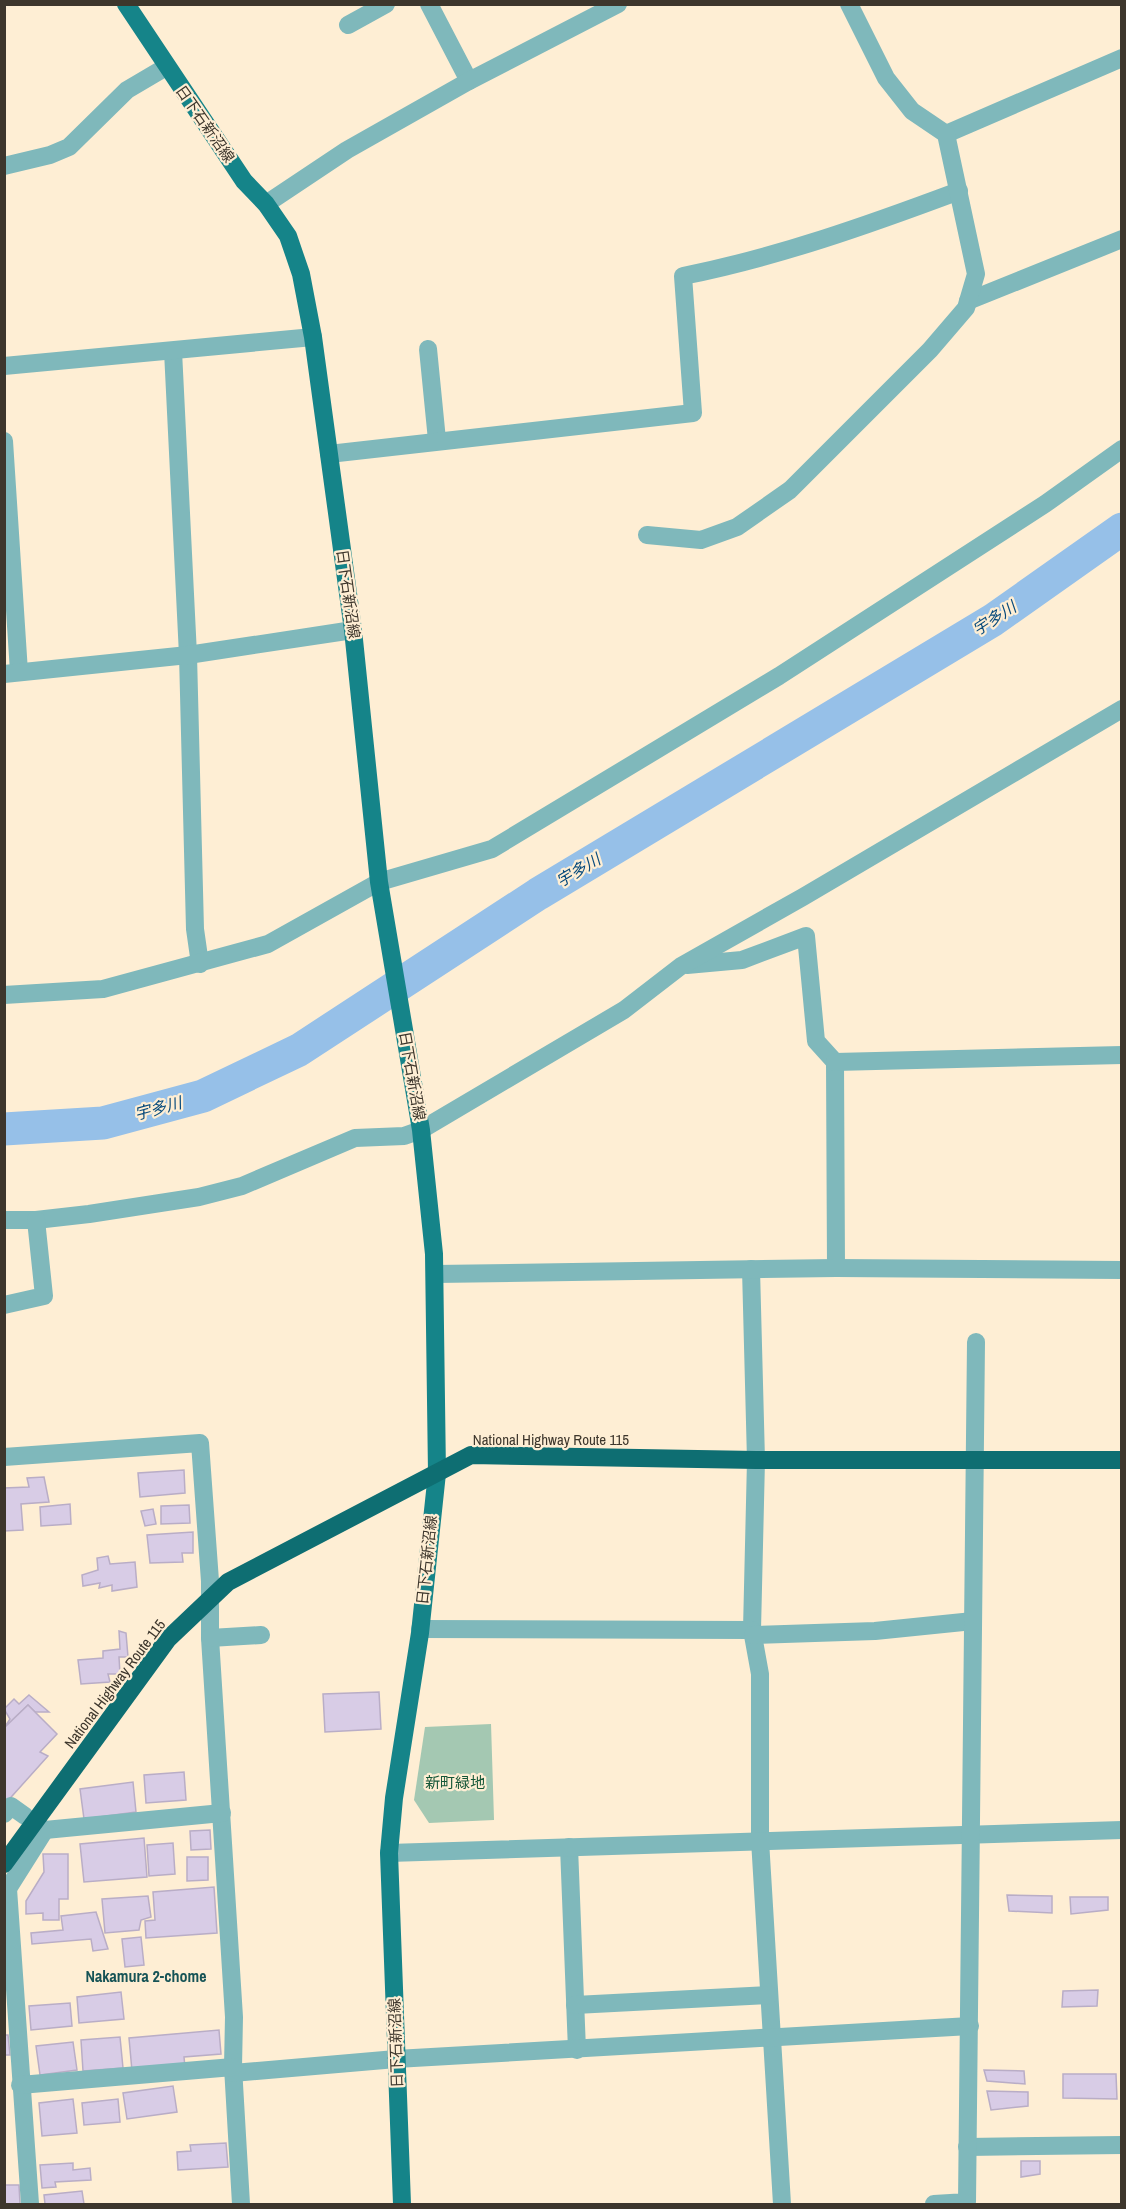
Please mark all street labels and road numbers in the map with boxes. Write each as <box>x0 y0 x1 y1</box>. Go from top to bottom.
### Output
street label: 日下石新沼線 <box>171 81 240 167</box>
street label: 日下石新沼線 <box>332 548 365 640</box>
street label: 日下石新沼線 <box>394 1030 431 1122</box>
street label: National Highway Route 115 <box>473 1429 629 1450</box>
street label: 日下石新沼線 <box>411 1514 442 1606</box>
street label: National Highway Route 115 <box>59 1615 170 1752</box>
street label: 日下石新沼線 <box>383 1998 408 2088</box>

